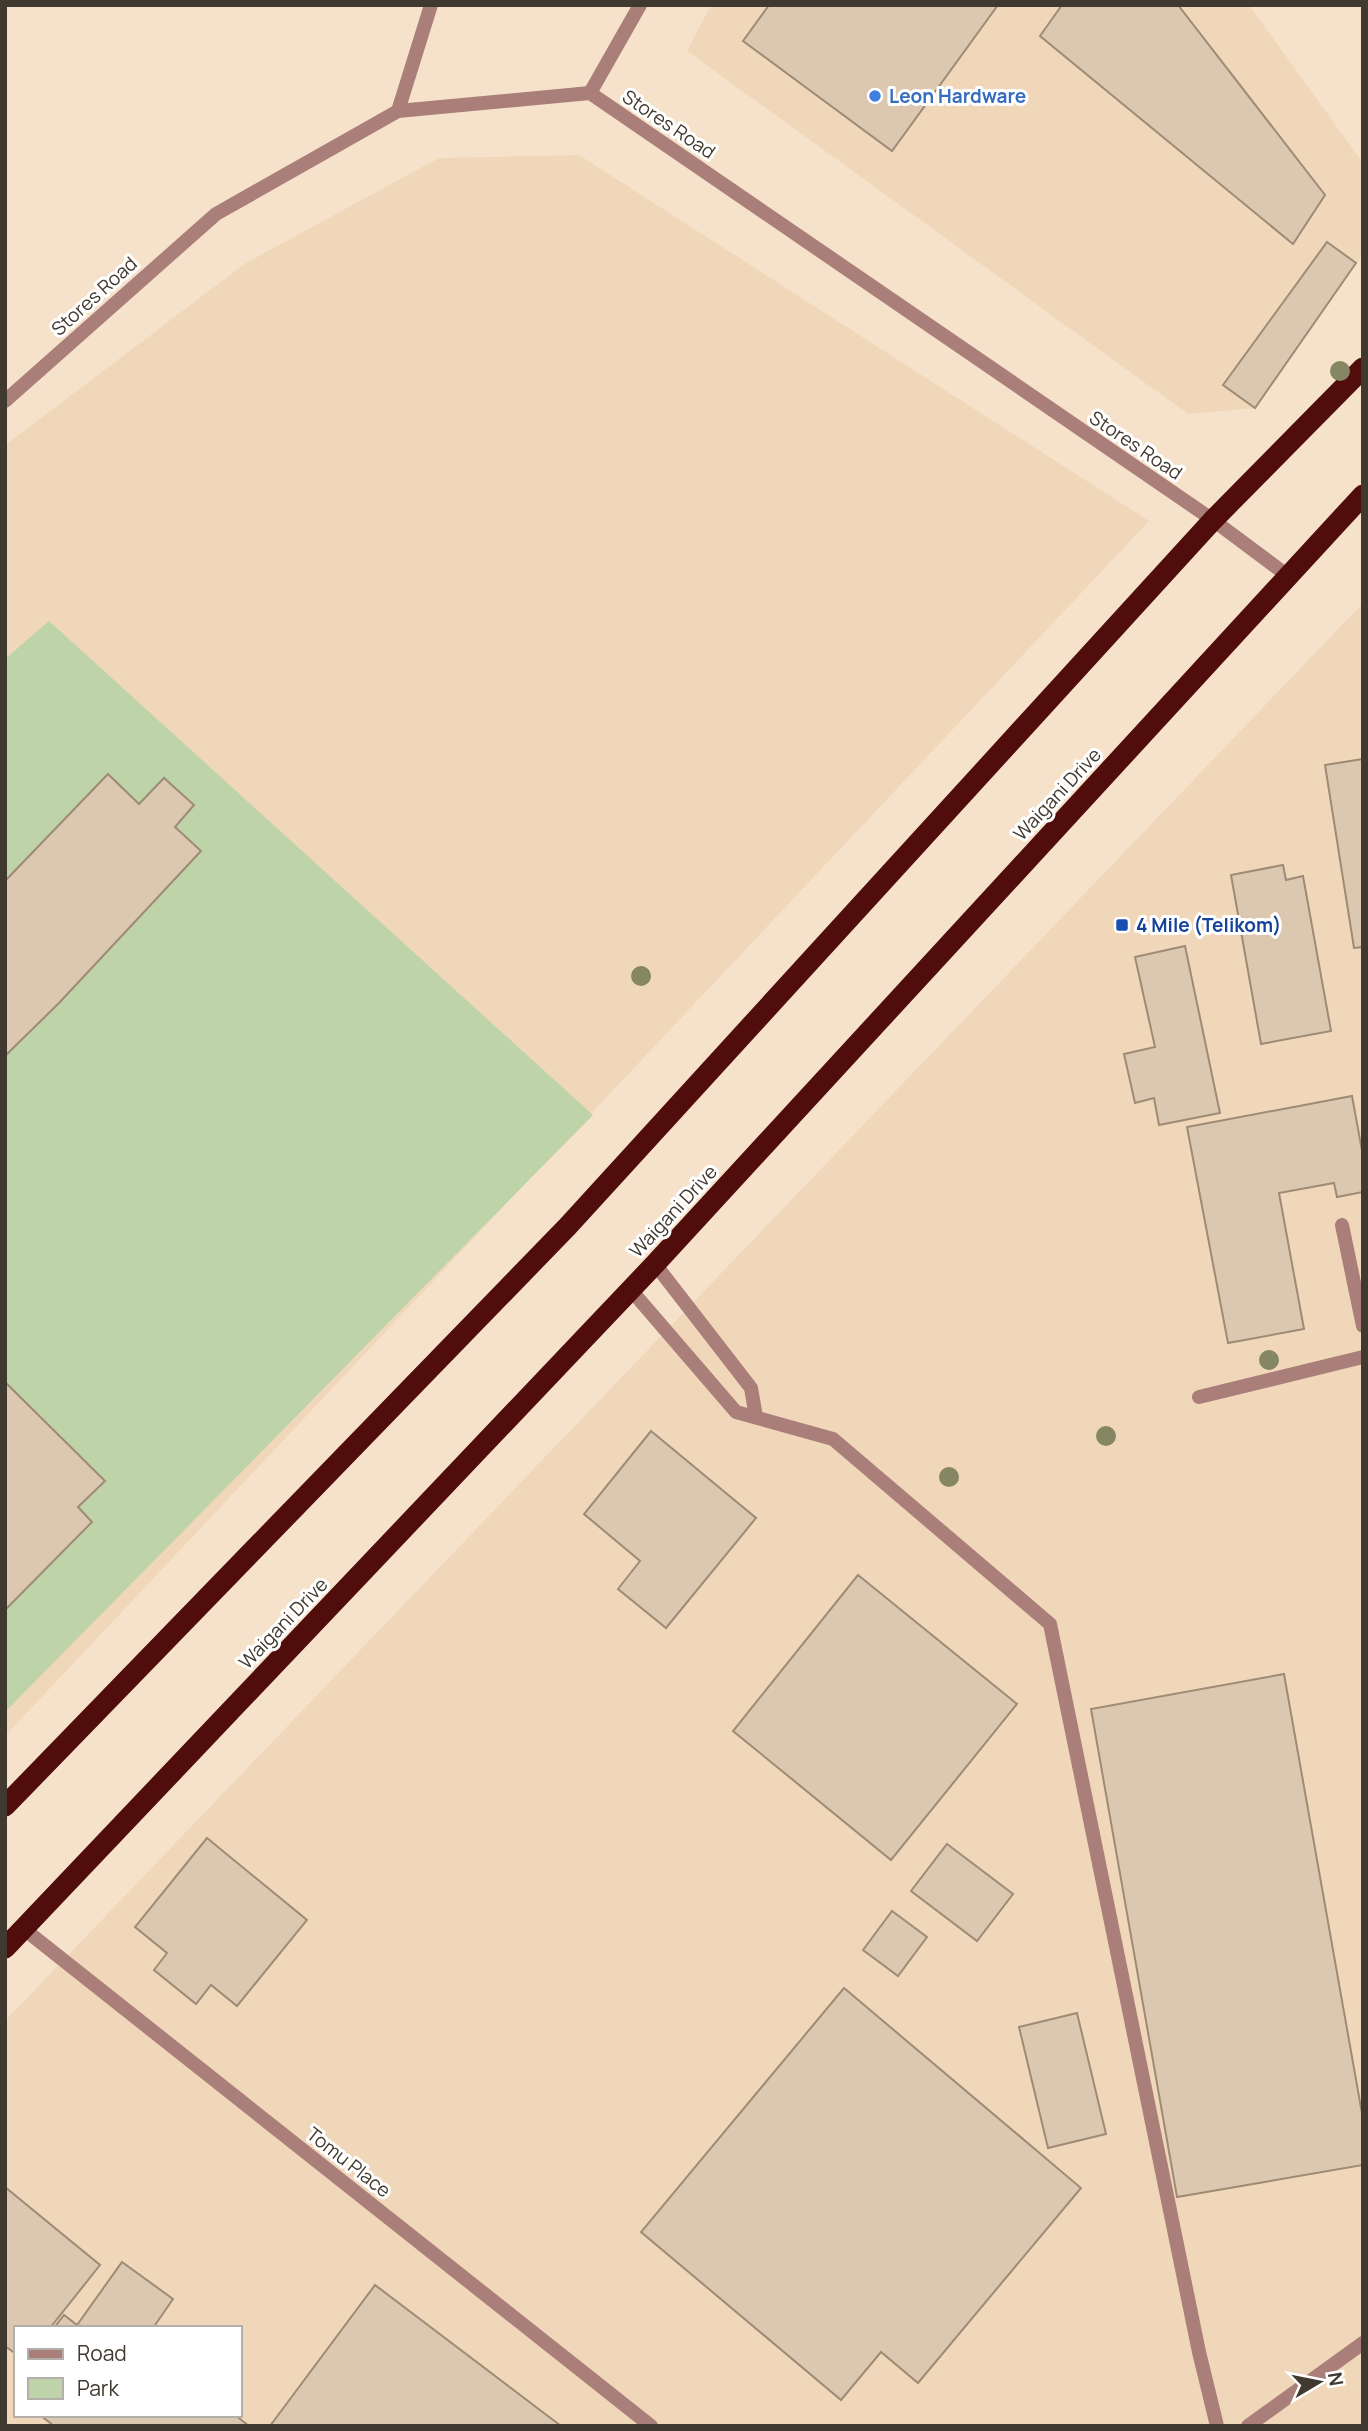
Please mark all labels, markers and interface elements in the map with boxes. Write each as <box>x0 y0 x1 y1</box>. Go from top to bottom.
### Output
street label: Stores Road <box>617 83 721 165</box>
place label: Leon Hardware <box>889 83 1026 109</box>
marker: Leon Hardware <box>867 88 883 104</box>
street label: Stores Road <box>46 251 142 341</box>
street label: Stores Road <box>1084 404 1188 486</box>
street label: Waigani Drive <box>1007 742 1107 846</box>
place label: 4 Mile (Telikom) <box>1136 912 1281 938</box>
marker: 4 Mile (Telikom) <box>1114 917 1130 933</box>
street label: Waigani Drive <box>623 1159 723 1263</box>
street label: Waigani Drive <box>233 1572 333 1674</box>
street label: Tomu Place <box>302 2121 396 2203</box>
legend <box>14 2326 242 2417</box>
text: Road <box>77 2339 127 2367</box>
north arrow <box>1284 2347 1354 2417</box>
text: N <box>1322 2370 1350 2388</box>
text: Park <box>77 2374 119 2402</box>

